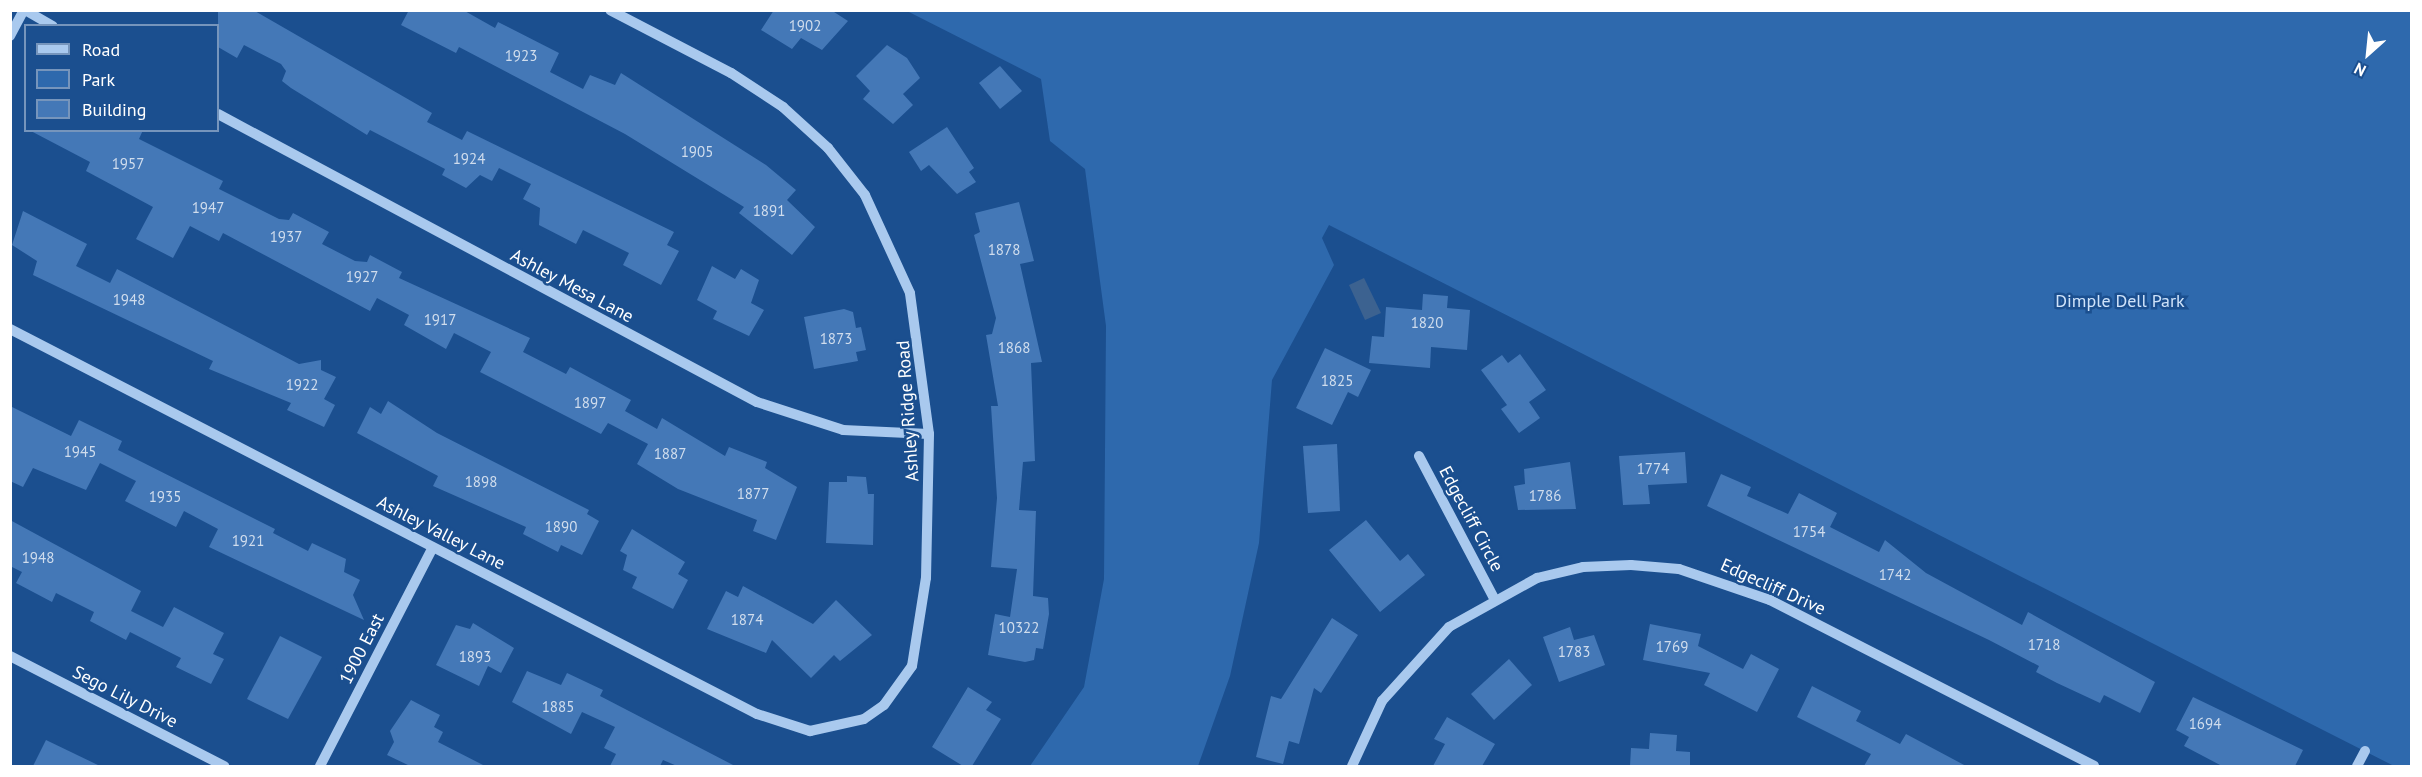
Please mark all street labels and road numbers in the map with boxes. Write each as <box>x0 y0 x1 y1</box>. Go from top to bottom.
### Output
street label: Ashley Mesa Lane <box>507 244 637 328</box>
street label: Ashley Ridge Road <box>892 339 924 483</box>
street label: Edgecliff Circle <box>1434 463 1508 575</box>
street label: Ashley Valley Lane <box>373 491 509 575</box>
street label: Edgecliff Drive <box>1717 554 1829 620</box>
street label: 1900 East <box>335 610 389 688</box>
street label: Sego Lily Drive <box>69 661 181 733</box>

